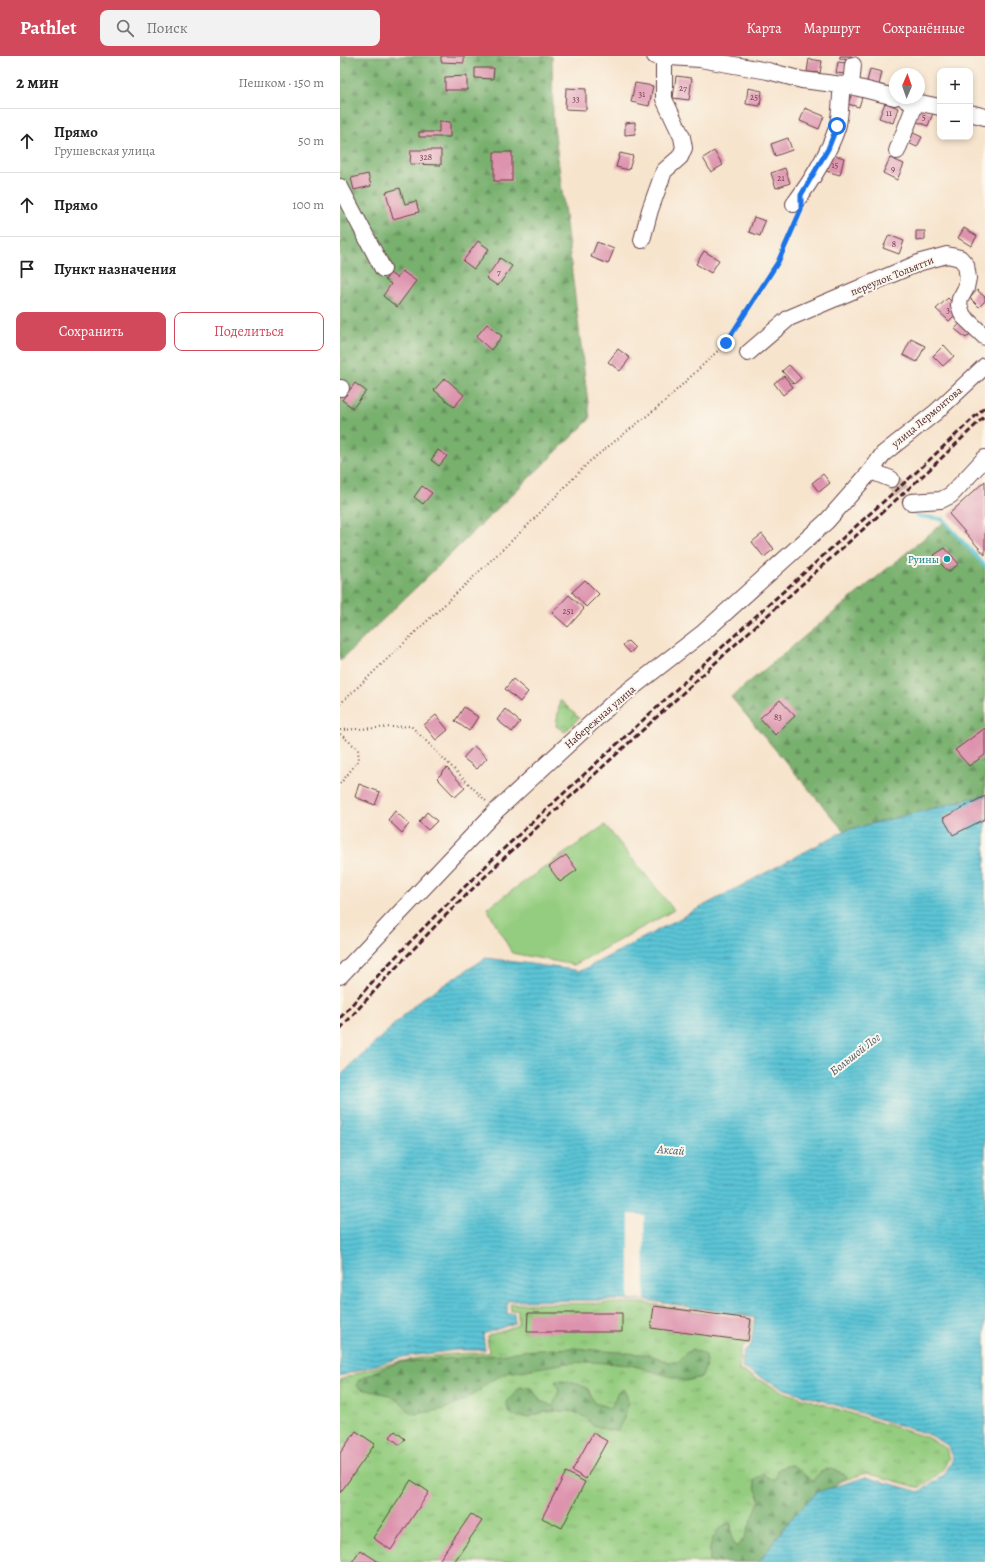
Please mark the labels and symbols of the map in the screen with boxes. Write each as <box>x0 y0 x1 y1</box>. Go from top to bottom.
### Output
north arrow <box>889 68 925 104</box>
house number: 27 <box>679 82 687 94</box>
house number: 31 <box>639 88 645 100</box>
house number: 25 <box>750 91 758 103</box>
house number: 33 <box>572 93 580 105</box>
house number: 11 <box>886 107 892 119</box>
house number: 5 <box>922 111 926 123</box>
route start <box>828 117 846 135</box>
house number: 328 <box>420 151 432 163</box>
house number: 15 <box>832 159 839 171</box>
house number: 9 <box>891 163 895 175</box>
house number: 21 <box>777 172 785 184</box>
house number: 8 <box>892 238 896 250</box>
street label: переулок Тольятти <box>848 252 936 300</box>
house number: 7 <box>497 266 501 278</box>
house number: 3 <box>946 304 950 316</box>
route end <box>717 334 735 352</box>
street label: улица Лермонтова <box>888 382 966 452</box>
place label: Руины <box>908 552 939 567</box>
marker: Руины <box>942 554 952 564</box>
house number: 251 <box>562 605 574 617</box>
street label: Набережная улица <box>561 681 640 752</box>
house number: 83 <box>774 711 782 723</box>
water label: Большой Лог <box>826 1029 884 1079</box>
water label: Аксай <box>656 1141 685 1159</box>

